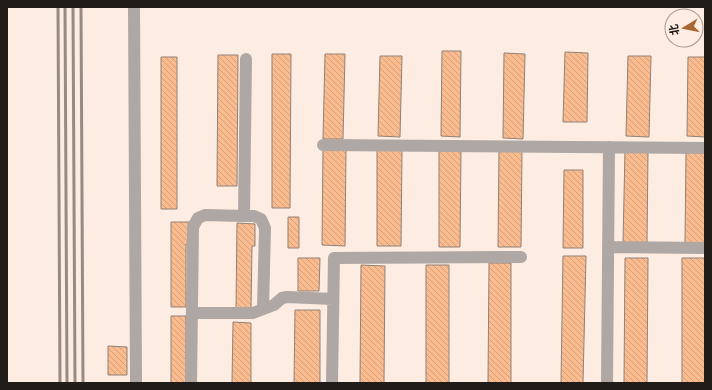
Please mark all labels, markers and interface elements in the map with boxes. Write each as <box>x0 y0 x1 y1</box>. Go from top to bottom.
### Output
north arrow <box>664 8 704 48</box>
text: 北 <box>666 23 681 36</box>

